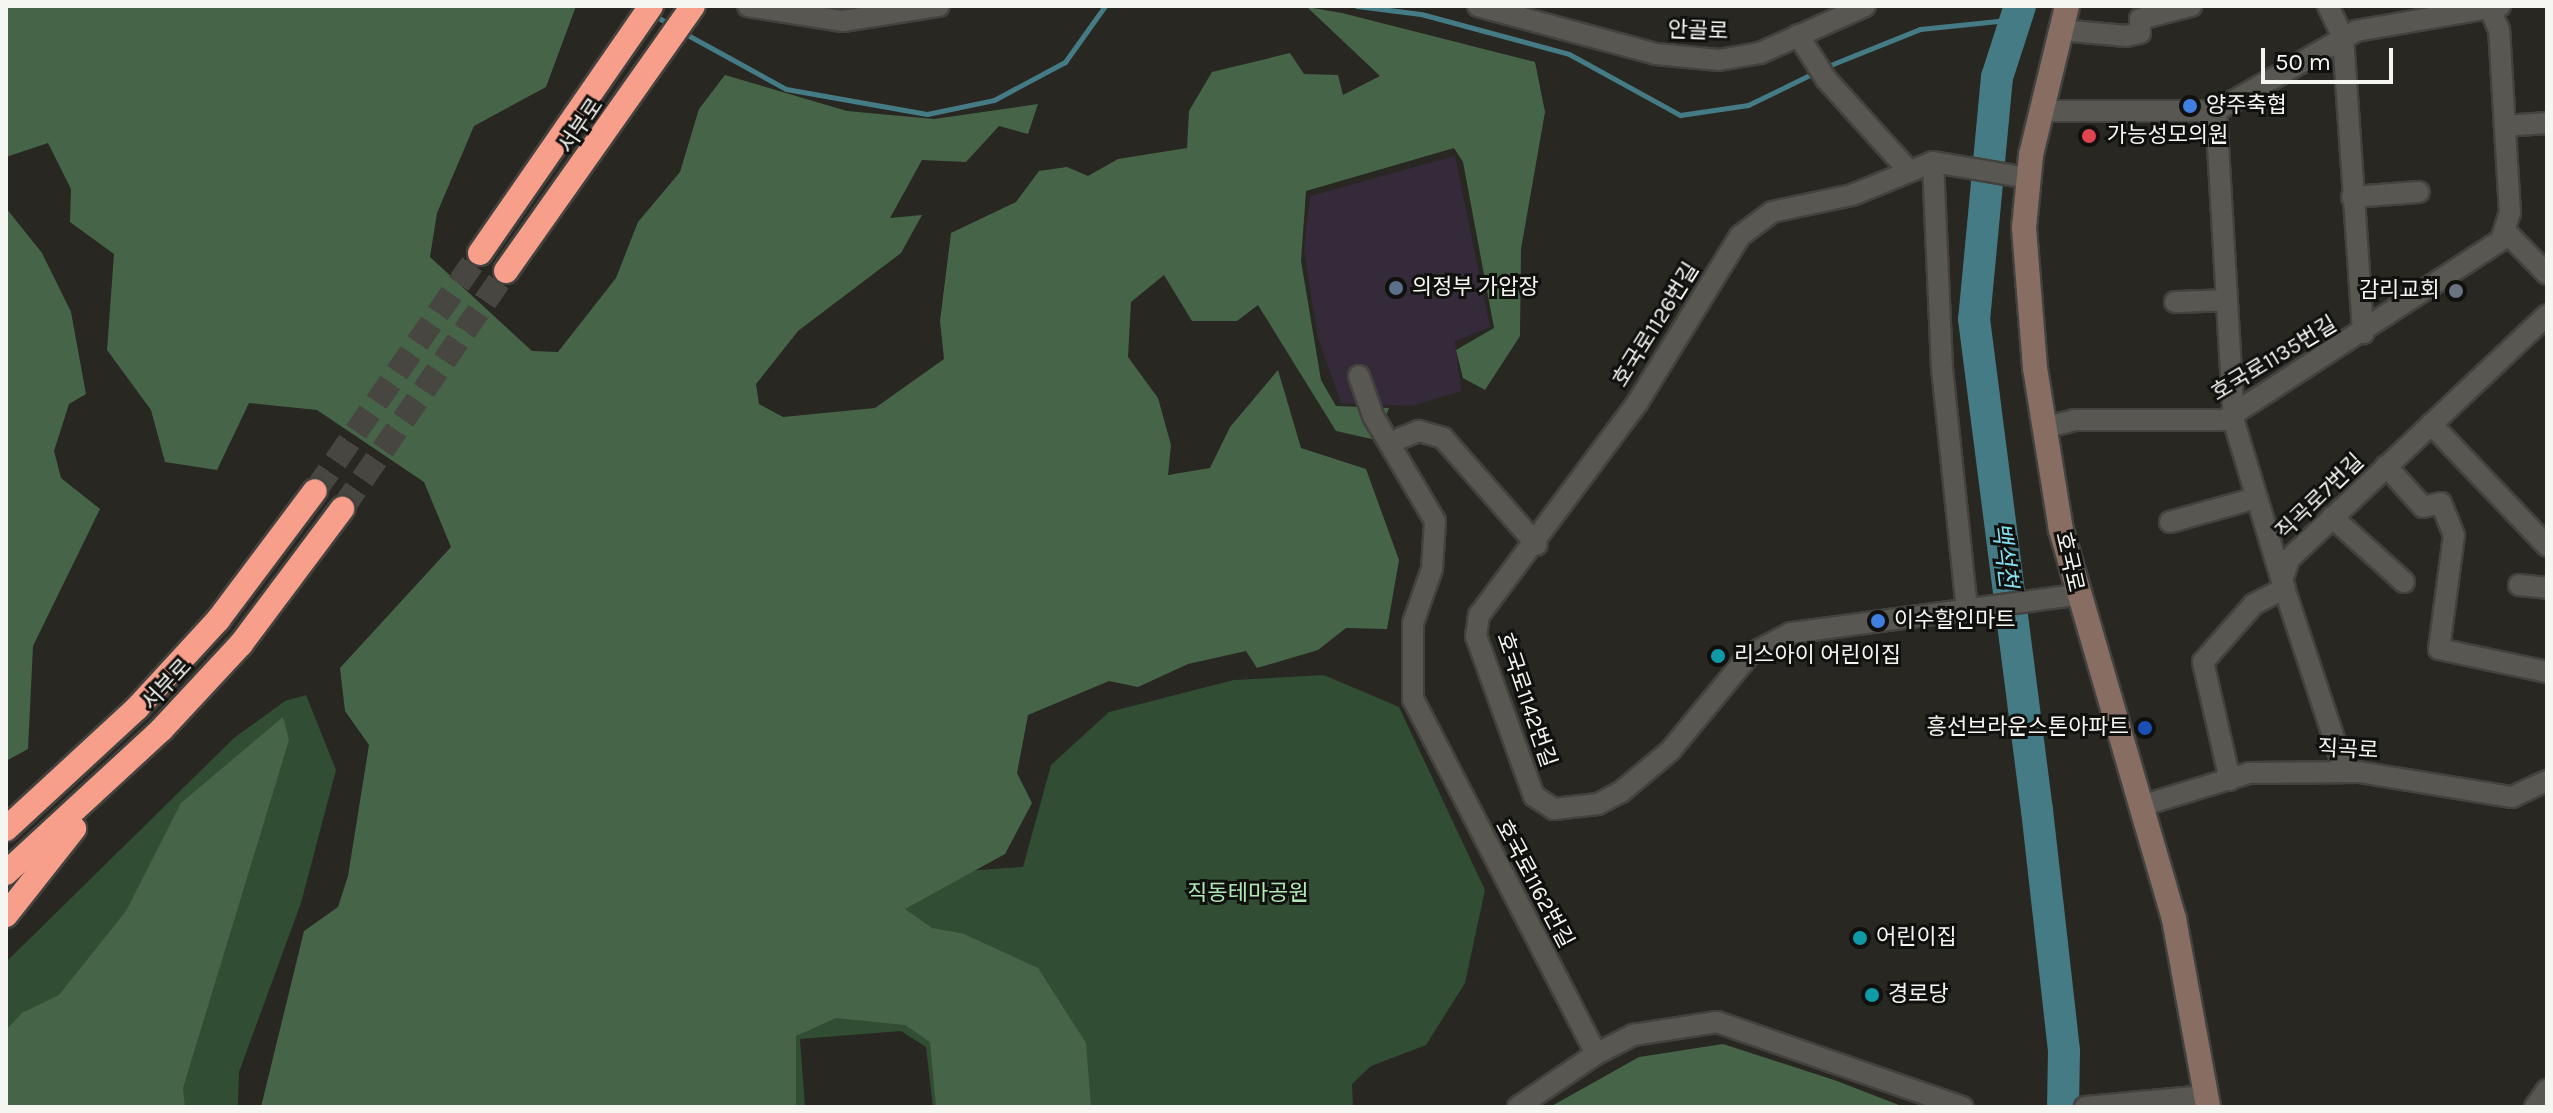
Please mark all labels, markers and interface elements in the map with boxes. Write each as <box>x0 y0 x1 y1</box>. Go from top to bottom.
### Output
street label: 안골로 <box>1667 17 1729 45</box>
scale bar <box>2265 32 2397 82</box>
text: 50 m <box>2275 48 2331 76</box>
street label: 서부로 <box>553 93 609 159</box>
place label: 양주축협 <box>2206 93 2287 119</box>
marker: 양주축협 <box>2181 97 2199 115</box>
place label: 가능성모의원 <box>2107 123 2228 149</box>
marker: 가능성모의원 <box>2078 125 2100 147</box>
street label: 호국로1126번길 <box>1607 258 1705 392</box>
place label: 의정부 가압장 <box>1412 275 1539 301</box>
place label: 감리교회 <box>2359 278 2440 304</box>
marker: 의정부 가압장 <box>1387 279 1405 297</box>
marker: 감리교회 <box>2447 282 2465 300</box>
street label: 호국로1135번길 <box>2207 311 2341 407</box>
street label: 직곡로7번길 <box>2271 449 2369 545</box>
water label: 백석천 <box>1986 520 2022 590</box>
street label: 호국로 <box>2049 529 2089 595</box>
place label: 이수할인마트 <box>1894 608 2015 634</box>
marker: 이수할인마트 <box>1869 612 1887 630</box>
street label: 호국로1142번길 <box>1491 629 1561 771</box>
place label: 리스아이 어린이집 <box>1734 643 1901 669</box>
marker: 리스아이 어린이집 <box>1709 647 1727 665</box>
street label: 서부로 <box>137 654 197 716</box>
place label: 흥선브라운스톤아파트 <box>1927 715 2129 741</box>
marker: 흥선브라운스톤아파트 <box>2136 719 2154 737</box>
street label: 직곡로 <box>2317 735 2379 765</box>
street label: 호국로1162번길 <box>1489 816 1579 952</box>
park label: 직동테마공원 <box>1187 881 1309 907</box>
place label: 어린이집 <box>1876 925 1957 951</box>
marker: 어린이집 <box>1851 929 1869 947</box>
place label: 경로당 <box>1888 982 1949 1008</box>
marker: 경로당 <box>1863 986 1881 1004</box>

